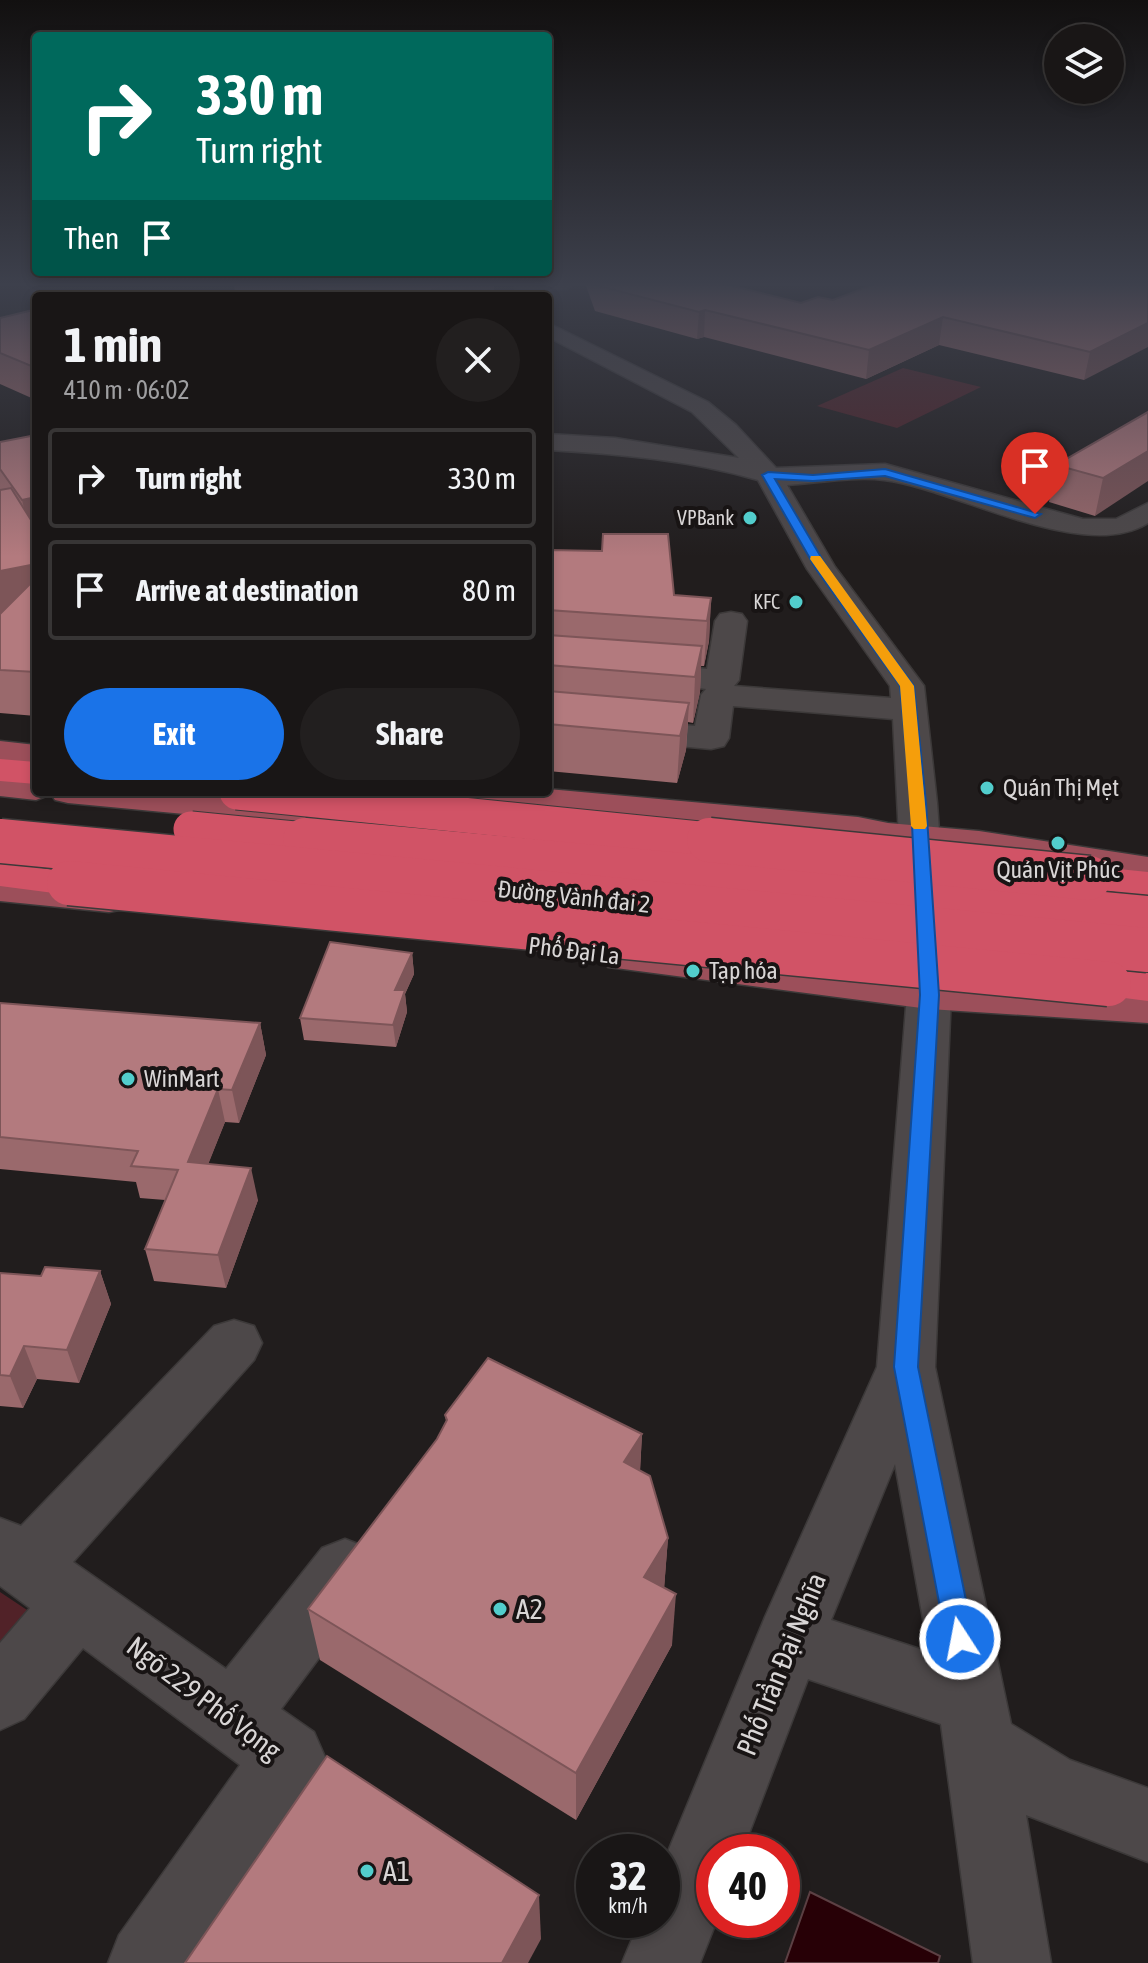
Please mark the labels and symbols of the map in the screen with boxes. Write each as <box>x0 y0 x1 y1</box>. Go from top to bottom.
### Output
pin <box>1001 432 1069 514</box>
place label: VPBank <box>677 506 734 529</box>
marker: VPBank <box>741 509 759 527</box>
place label: KFC <box>753 590 780 613</box>
marker: KFC <box>787 593 805 611</box>
place label: Quán Thị Mẹt <box>1003 774 1119 801</box>
marker: Quán Thị Mẹt <box>978 779 996 797</box>
marker: Quán Vịt Phúc <box>1049 834 1067 852</box>
place label: Quán Vịt Phúc <box>996 856 1120 883</box>
street label: Đường Vành đai 2 <box>496 875 652 918</box>
street label: Phố Đại La <box>527 932 621 969</box>
place label: Tạp hóa <box>709 957 778 984</box>
marker: Tạp hóa <box>684 962 702 980</box>
place label: WinMart <box>144 1065 220 1092</box>
marker: WinMart <box>119 1070 137 1088</box>
street label: Phố Trần Đại Nghĩa <box>730 1568 832 1760</box>
place label: A2 <box>516 1593 543 1625</box>
position arrow <box>918 1597 1002 1681</box>
marker: A2 <box>491 1600 509 1618</box>
street label: Ngõ 229 Phố Vọng <box>121 1630 287 1766</box>
speed limit sign: 40 <box>696 1834 800 1938</box>
place label: A1 <box>383 1855 410 1887</box>
marker: A1 <box>358 1862 376 1880</box>

